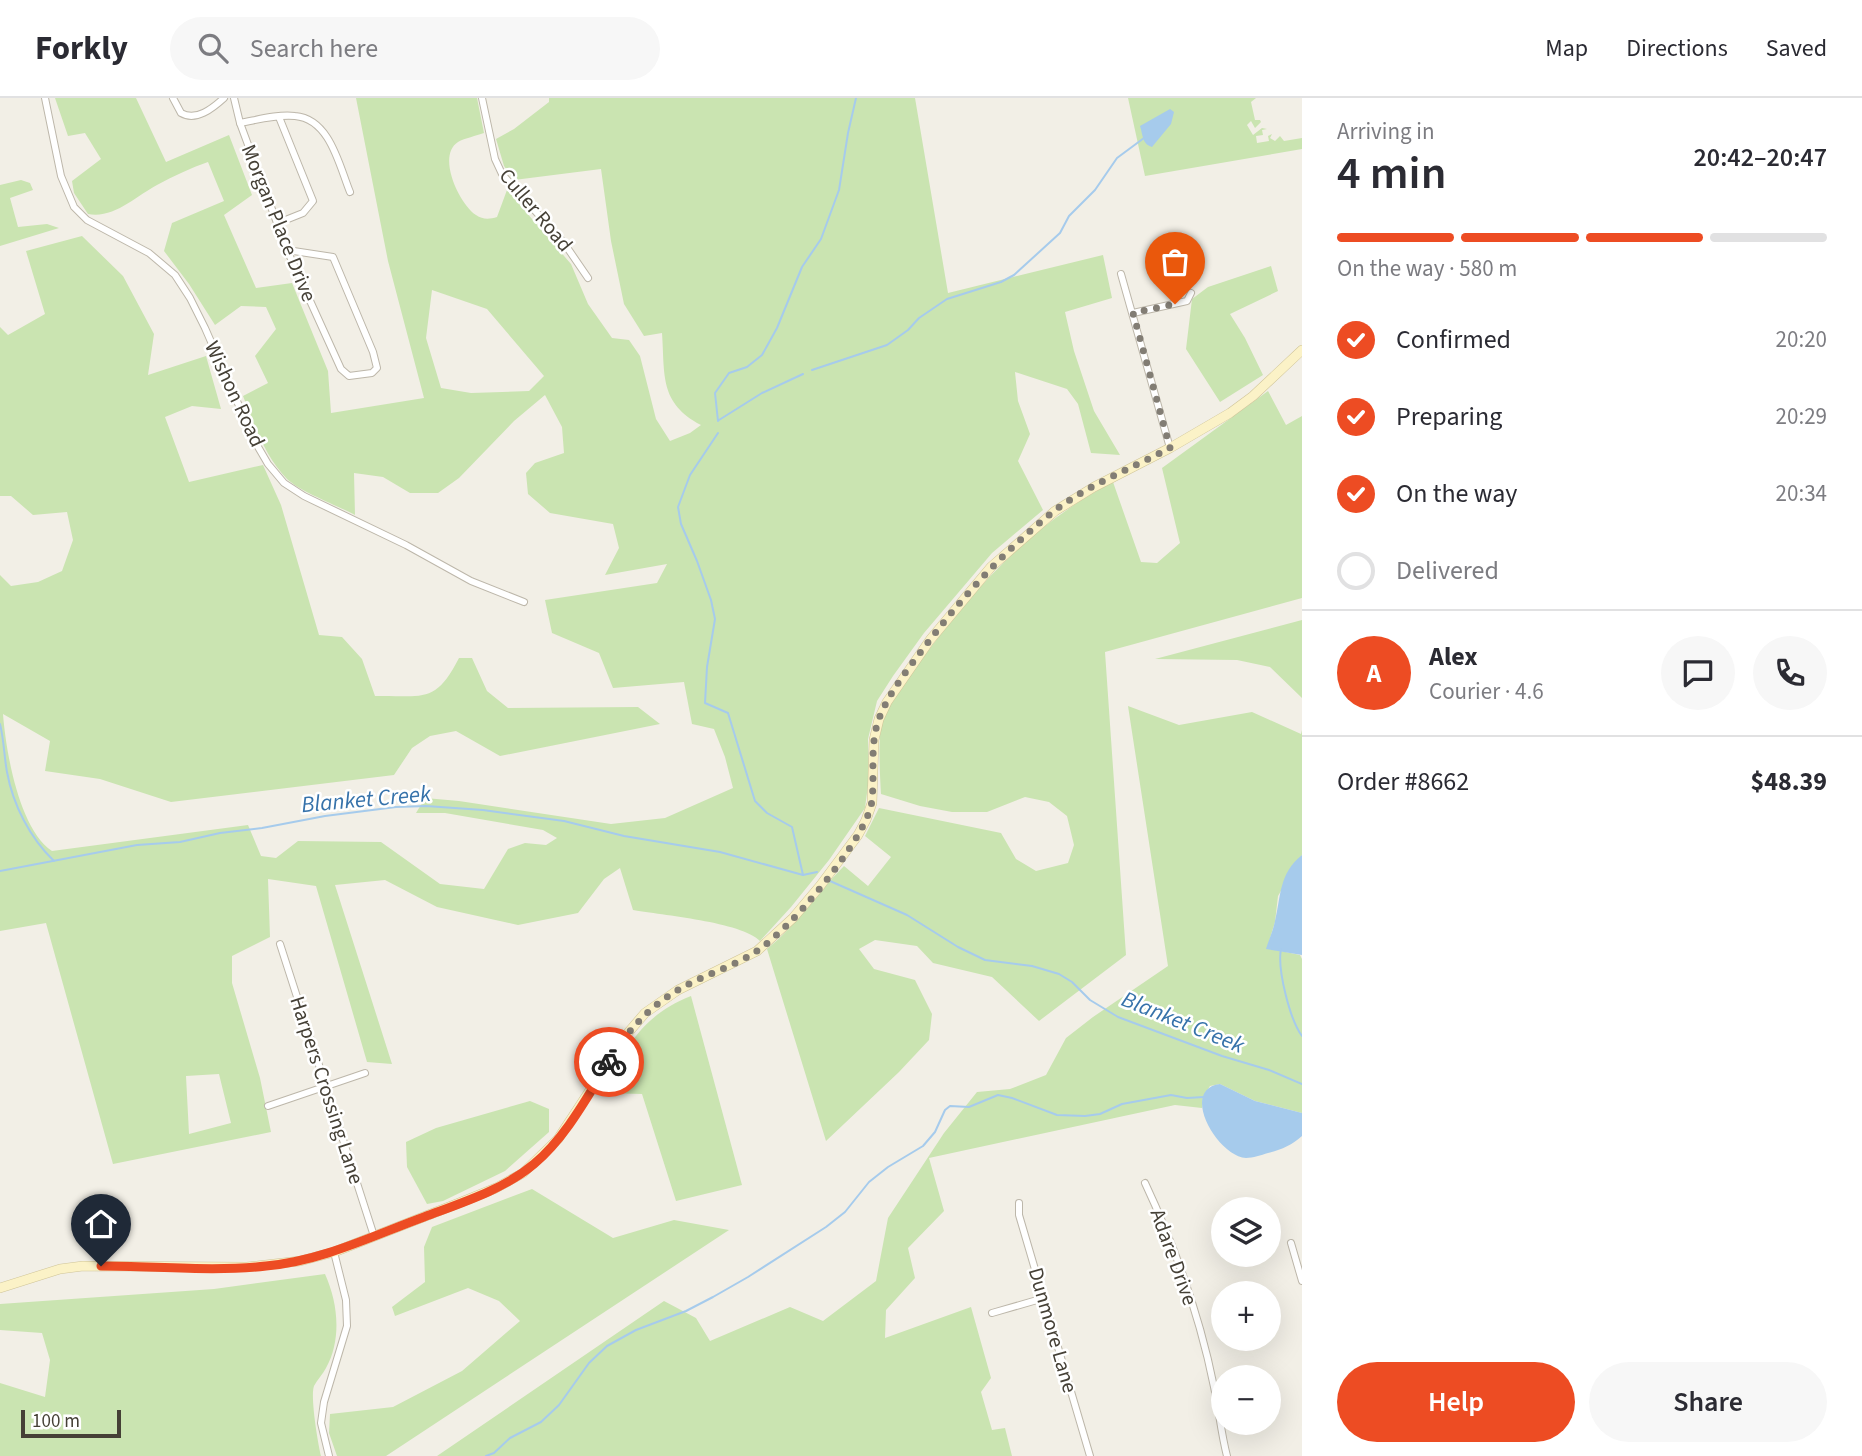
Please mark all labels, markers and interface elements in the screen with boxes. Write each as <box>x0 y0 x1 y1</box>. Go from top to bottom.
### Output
search box <box>170 17 660 80</box>
text: Forkly <box>35 25 128 72</box>
icon: search <box>194 29 232 67</box>
text: Search here <box>250 30 378 67</box>
text: Map <box>1545 31 1588 66</box>
text: Directions <box>1626 31 1728 66</box>
text: Saved <box>1766 31 1827 66</box>
text: Arriving in <box>1337 115 1435 148</box>
text: 20:42–20:47 <box>1694 139 1827 176</box>
street label: Morgan Place Drive <box>234 140 324 306</box>
text: 4 min <box>1337 141 1446 206</box>
street label: Culler Road <box>492 162 580 258</box>
pin <box>1145 232 1205 304</box>
icon: bag <box>1156 243 1194 281</box>
text: On the way · 580 m <box>1337 252 1517 285</box>
icon: check <box>1337 321 1375 359</box>
text: Confirmed <box>1396 321 1511 358</box>
text: 20:20 <box>1776 323 1827 356</box>
street label: Wishon Road <box>197 336 273 452</box>
icon: check <box>1337 398 1375 436</box>
text: Preparing <box>1396 398 1502 435</box>
text: 20:29 <box>1776 400 1827 433</box>
icon: check <box>1337 475 1375 513</box>
text: On the way <box>1396 475 1517 512</box>
text: 20:34 <box>1776 477 1827 510</box>
text: Delivered <box>1396 552 1499 589</box>
button: chat <box>1661 636 1735 710</box>
button: phone <box>1753 636 1827 710</box>
text: Alex <box>1429 638 1478 675</box>
text: A <box>1367 655 1381 692</box>
text: Courier · 4.6 <box>1429 675 1544 708</box>
text: Order #8662 <box>1337 763 1469 800</box>
text: $48.39 <box>1751 763 1827 800</box>
water label: Blanket Creek <box>300 777 433 821</box>
water label: Blanket Creek <box>1117 982 1250 1062</box>
street label: Harpers Crossing Lane <box>282 992 372 1188</box>
courier <box>574 1027 644 1097</box>
icon: bike <box>590 1043 628 1081</box>
pin <box>71 1194 131 1266</box>
map controls <box>1211 1197 1281 1435</box>
button: layers <box>1211 1197 1281 1267</box>
street label: Adare Drive <box>1143 1204 1205 1310</box>
icon: home <box>82 1205 120 1243</box>
street label: Dunmore Lane <box>1021 1264 1085 1396</box>
button: + <box>1211 1281 1281 1351</box>
button: Help <box>1337 1362 1575 1442</box>
button: Share <box>1589 1362 1827 1442</box>
button: − <box>1211 1365 1281 1435</box>
scale bar <box>21 1407 121 1439</box>
text: 100 m <box>32 1408 80 1435</box>

